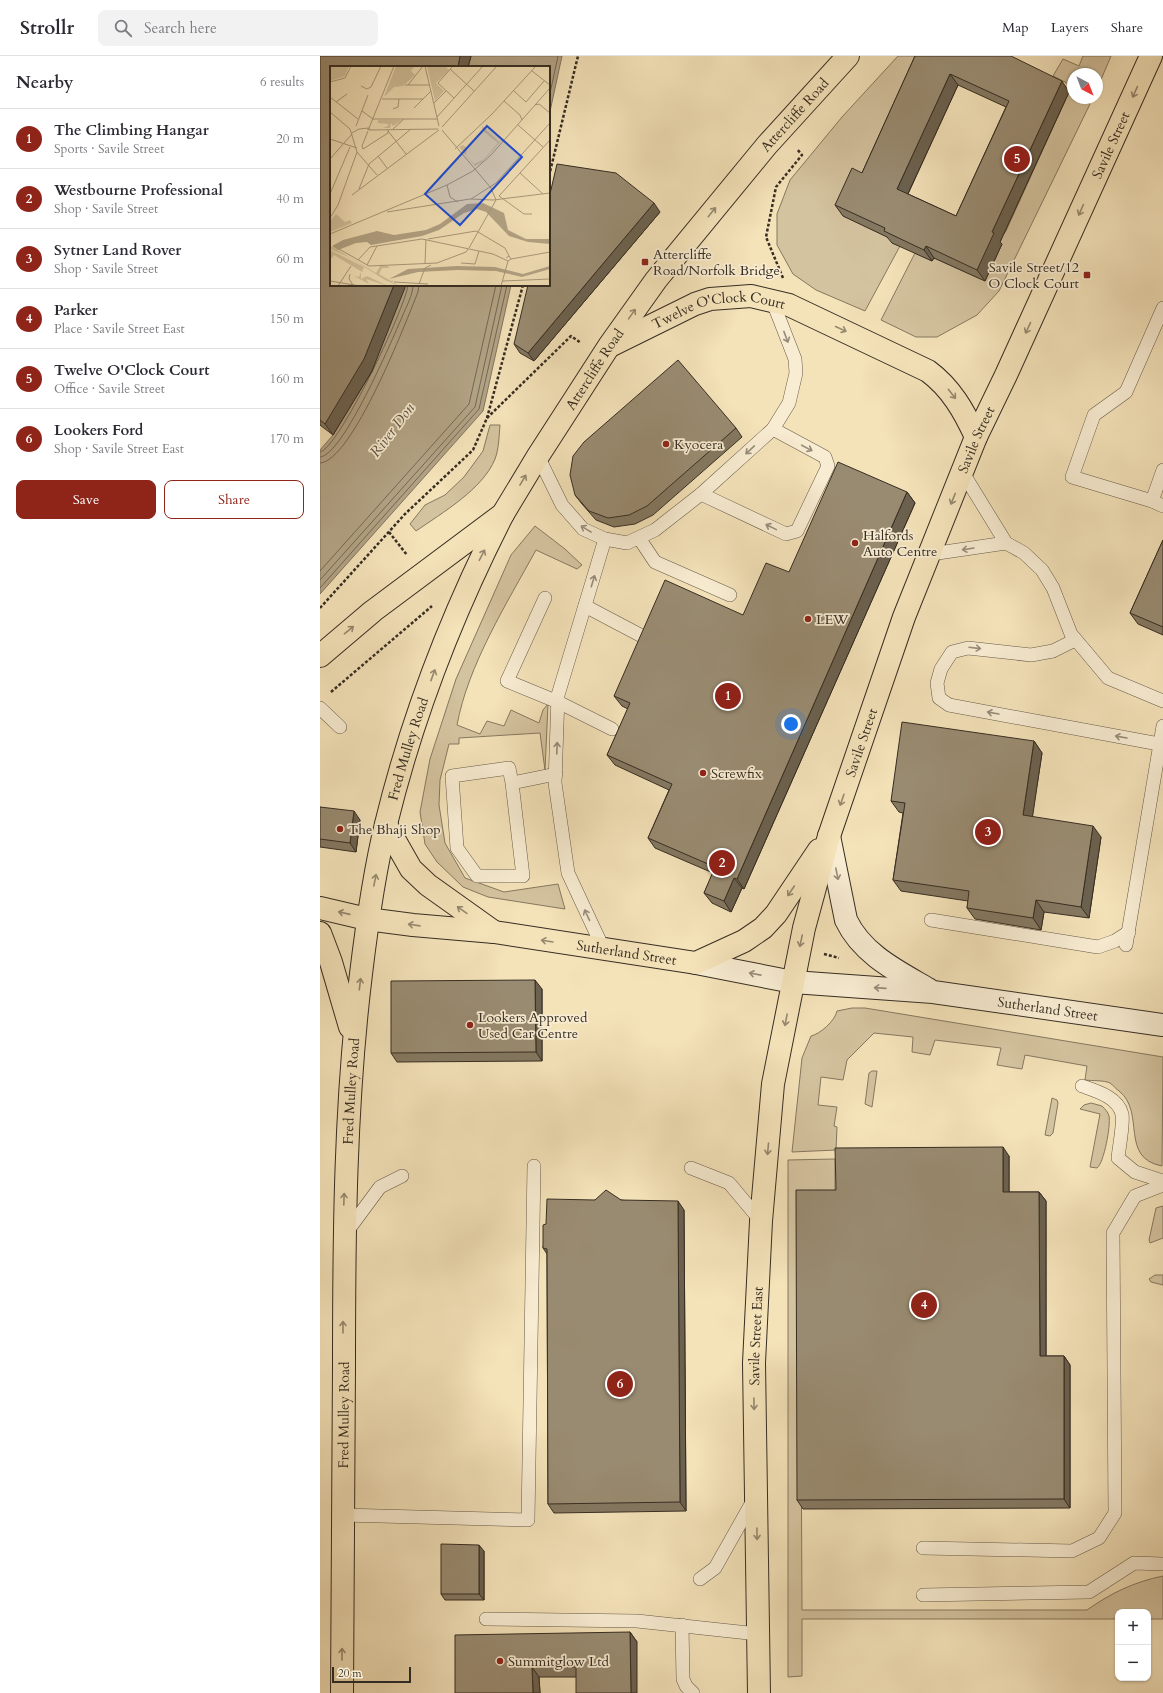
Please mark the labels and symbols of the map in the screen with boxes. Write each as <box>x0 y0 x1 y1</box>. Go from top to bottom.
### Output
inset map <box>330 66 550 286</box>
north arrow <box>1067 68 1103 104</box>
street label: Attercliffe Road <box>756 73 833 156</box>
one-way arrow <box>1131 85 1138 97</box>
street label: Savile Street <box>1087 108 1134 181</box>
pin: 5 <box>1004 144 1030 174</box>
one-way arrow <box>1077 204 1084 216</box>
one-way arrow <box>708 207 716 218</box>
place label: Attercliffe Road/Norfolk Bridge <box>653 245 780 280</box>
marker: Attercliffe Road/Norfolk Bridge <box>640 257 650 267</box>
place label: Savile Street/12 O Clock Court <box>988 258 1080 293</box>
marker: Savile Street/12 O Clock Court <box>1082 270 1092 280</box>
street label: Twelve O'Clock Court <box>649 287 788 333</box>
one-way arrow <box>628 309 636 320</box>
one-way arrow <box>1023 322 1031 334</box>
street label: Attercliffe Road <box>561 324 628 413</box>
one-way arrow <box>835 326 847 333</box>
one-way arrow <box>783 330 791 342</box>
one-way arrow <box>947 389 956 400</box>
water label: River Don <box>365 398 419 461</box>
street label: Savile Street <box>953 402 999 476</box>
place label: Kyocera <box>674 435 723 454</box>
marker: Kyocera <box>661 439 671 449</box>
one-way arrow <box>801 444 813 452</box>
one-way arrow <box>745 445 755 454</box>
one-way arrow <box>520 474 528 486</box>
one-way arrow <box>948 492 956 504</box>
one-way arrow <box>765 523 777 530</box>
one-way arrow <box>581 525 592 533</box>
place label: Halfords Auto Centre <box>863 526 937 561</box>
marker: Halfords Auto Centre <box>850 538 860 548</box>
one-way arrow <box>962 545 975 553</box>
one-way arrow <box>479 549 487 561</box>
one-way arrow <box>590 575 597 588</box>
place label: LEW <box>816 610 849 629</box>
marker: LEW <box>803 614 813 624</box>
one-way arrow <box>344 626 355 634</box>
one-way arrow <box>968 645 981 652</box>
one-way arrow <box>429 669 437 681</box>
pin: 1 <box>715 681 741 711</box>
street label: Fred Mulley Road <box>383 694 433 803</box>
street label: Savile Street <box>840 705 882 779</box>
one-way arrow <box>987 709 1000 717</box>
your location <box>781 714 801 734</box>
one-way arrow <box>1115 732 1128 740</box>
one-way arrow <box>553 742 560 755</box>
place label: Screwfix <box>711 764 762 783</box>
marker: Screwfix <box>698 768 708 778</box>
one-way arrow <box>837 793 845 805</box>
pin: 3 <box>975 817 1001 847</box>
place label: The Bhaji Shop <box>348 820 441 839</box>
marker: The Bhaji Shop <box>335 824 345 834</box>
pin: 2 <box>709 848 735 878</box>
one-way arrow <box>833 867 841 880</box>
one-way arrow <box>371 874 379 887</box>
one-way arrow <box>787 885 795 896</box>
one-way arrow <box>457 906 468 914</box>
one-way arrow <box>338 909 351 916</box>
one-way arrow <box>583 909 591 921</box>
one-way arrow <box>407 921 420 929</box>
one-way arrow <box>797 934 805 947</box>
street label: Sutherland Street <box>575 935 678 969</box>
one-way arrow <box>541 937 554 945</box>
one-way arrow <box>749 970 762 978</box>
one-way arrow <box>356 977 363 990</box>
one-way arrow <box>874 984 887 991</box>
street label: Sutherland Street <box>996 992 1099 1025</box>
place label: Lookers Approved Used Car Centre <box>478 1008 588 1043</box>
one-way arrow <box>782 1013 790 1026</box>
marker: Lookers Approved Used Car Centre <box>465 1020 475 1030</box>
street label: Fred Mulley Road <box>338 1036 364 1145</box>
one-way arrow <box>764 1142 771 1155</box>
one-way arrow <box>341 1193 348 1206</box>
street label: Savile Street East <box>744 1286 767 1386</box>
pin: 4 <box>911 1290 937 1320</box>
one-way arrow <box>339 1321 347 1334</box>
street label: Fred Mulley Road <box>334 1361 354 1469</box>
pin: 6 <box>607 1369 633 1399</box>
one-way arrow <box>750 1397 758 1410</box>
one-way arrow <box>753 1527 760 1540</box>
one-way arrow <box>338 1648 346 1661</box>
place label: Summitglow Ltd <box>508 1652 610 1671</box>
marker: Summitglow Ltd <box>495 1656 505 1666</box>
scale bar <box>332 1665 411 1684</box>

